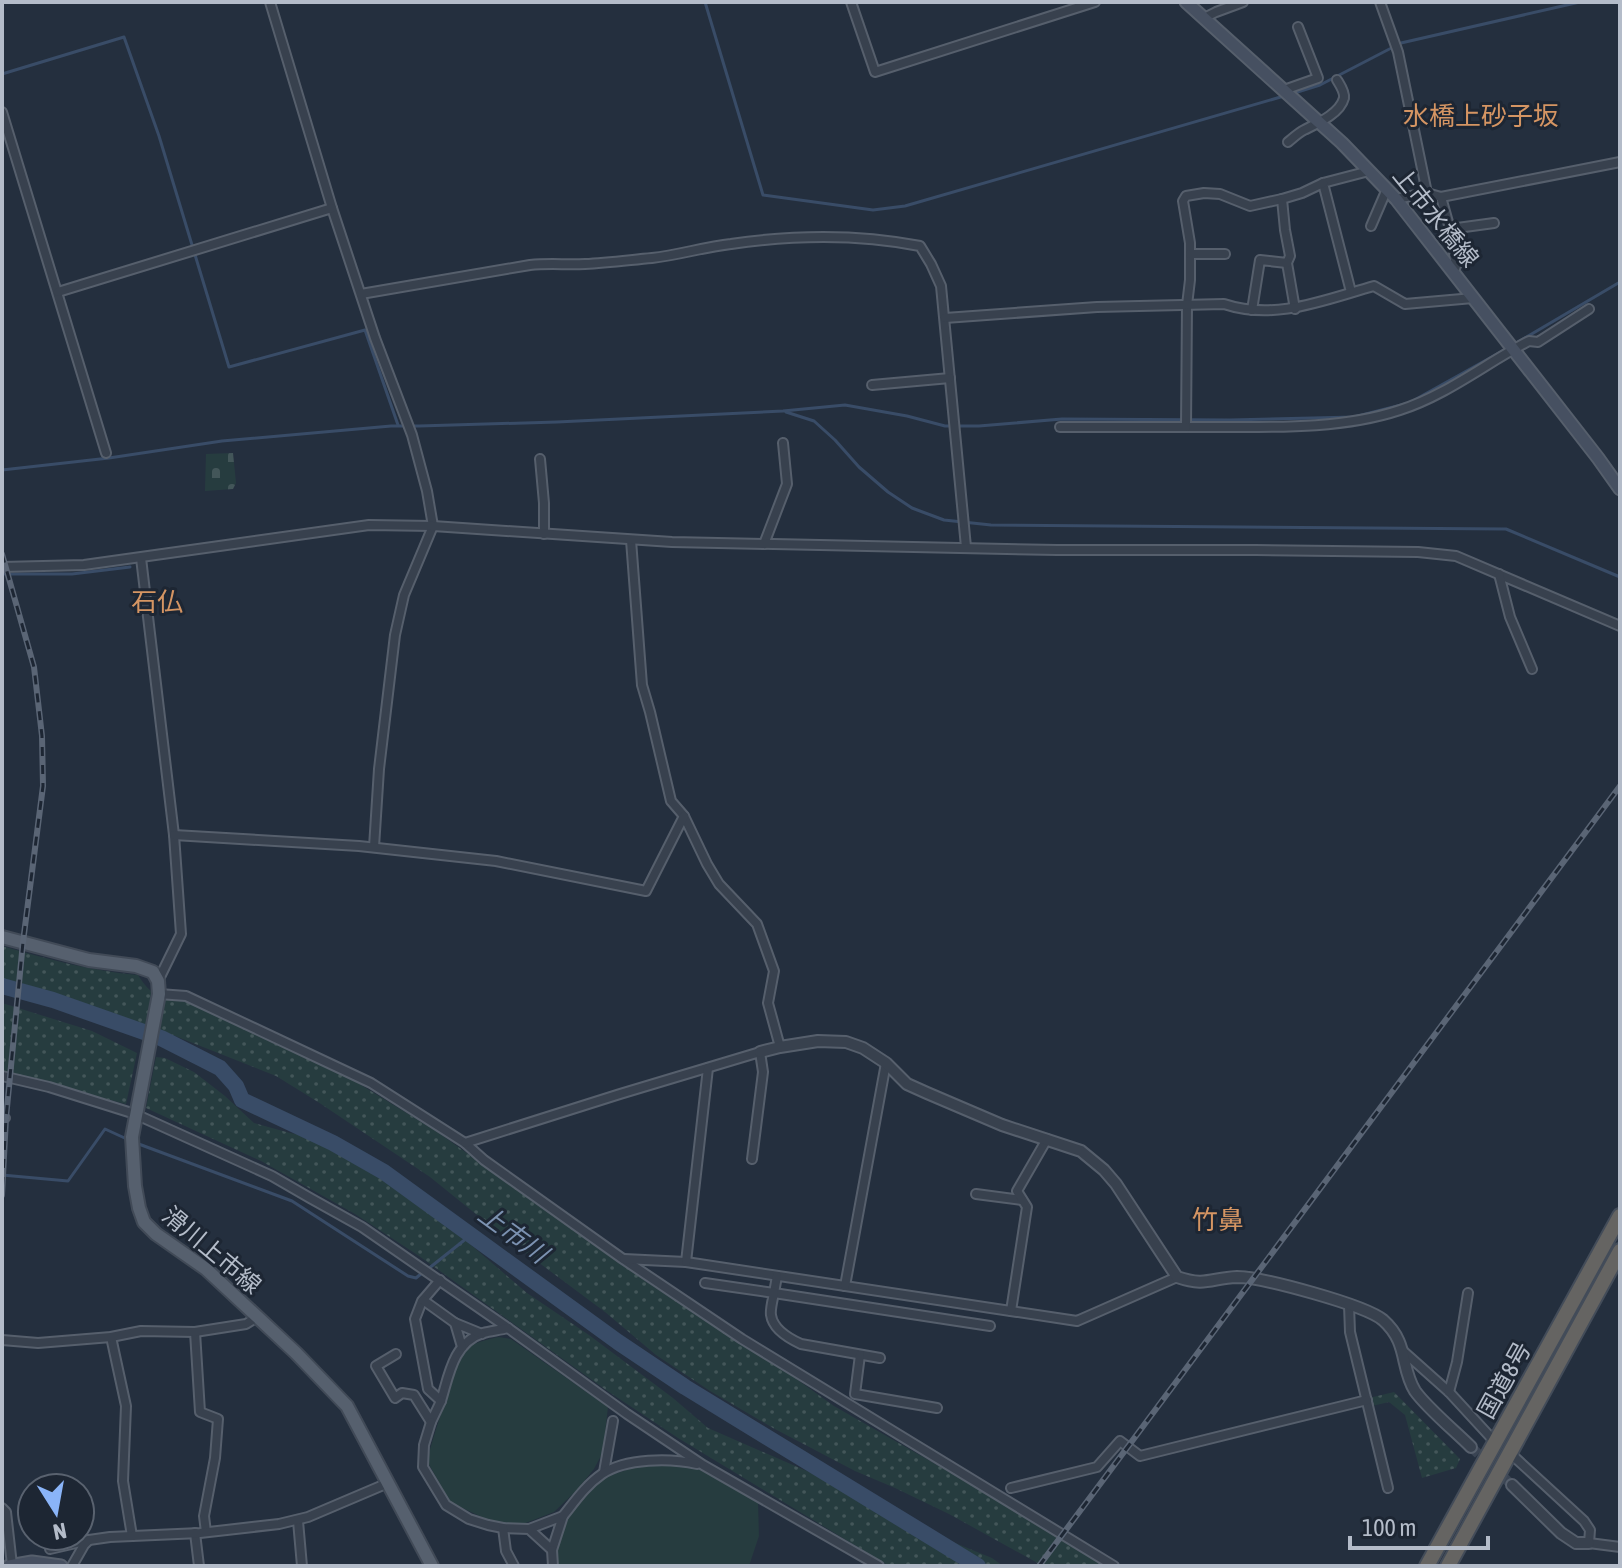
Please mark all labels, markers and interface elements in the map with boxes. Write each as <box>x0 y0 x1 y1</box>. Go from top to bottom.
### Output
district label: 水橋上砂子坂 <box>1403 101 1559 131</box>
street label: 上市水橋線 <box>1388 162 1484 272</box>
district label: 石仏 <box>131 587 183 617</box>
water label: 上市川 <box>473 1199 556 1271</box>
street label: 滑川上市線 <box>157 1201 267 1299</box>
district label: 竹鼻 <box>1192 1205 1244 1235</box>
street label: 国道8号 <box>1472 1337 1536 1423</box>
north arrow <box>16 1472 96 1552</box>
scale bar <box>1350 1500 1488 1550</box>
text: 100 m <box>1362 1514 1416 1541</box>
text: N <box>51 1518 69 1546</box>

